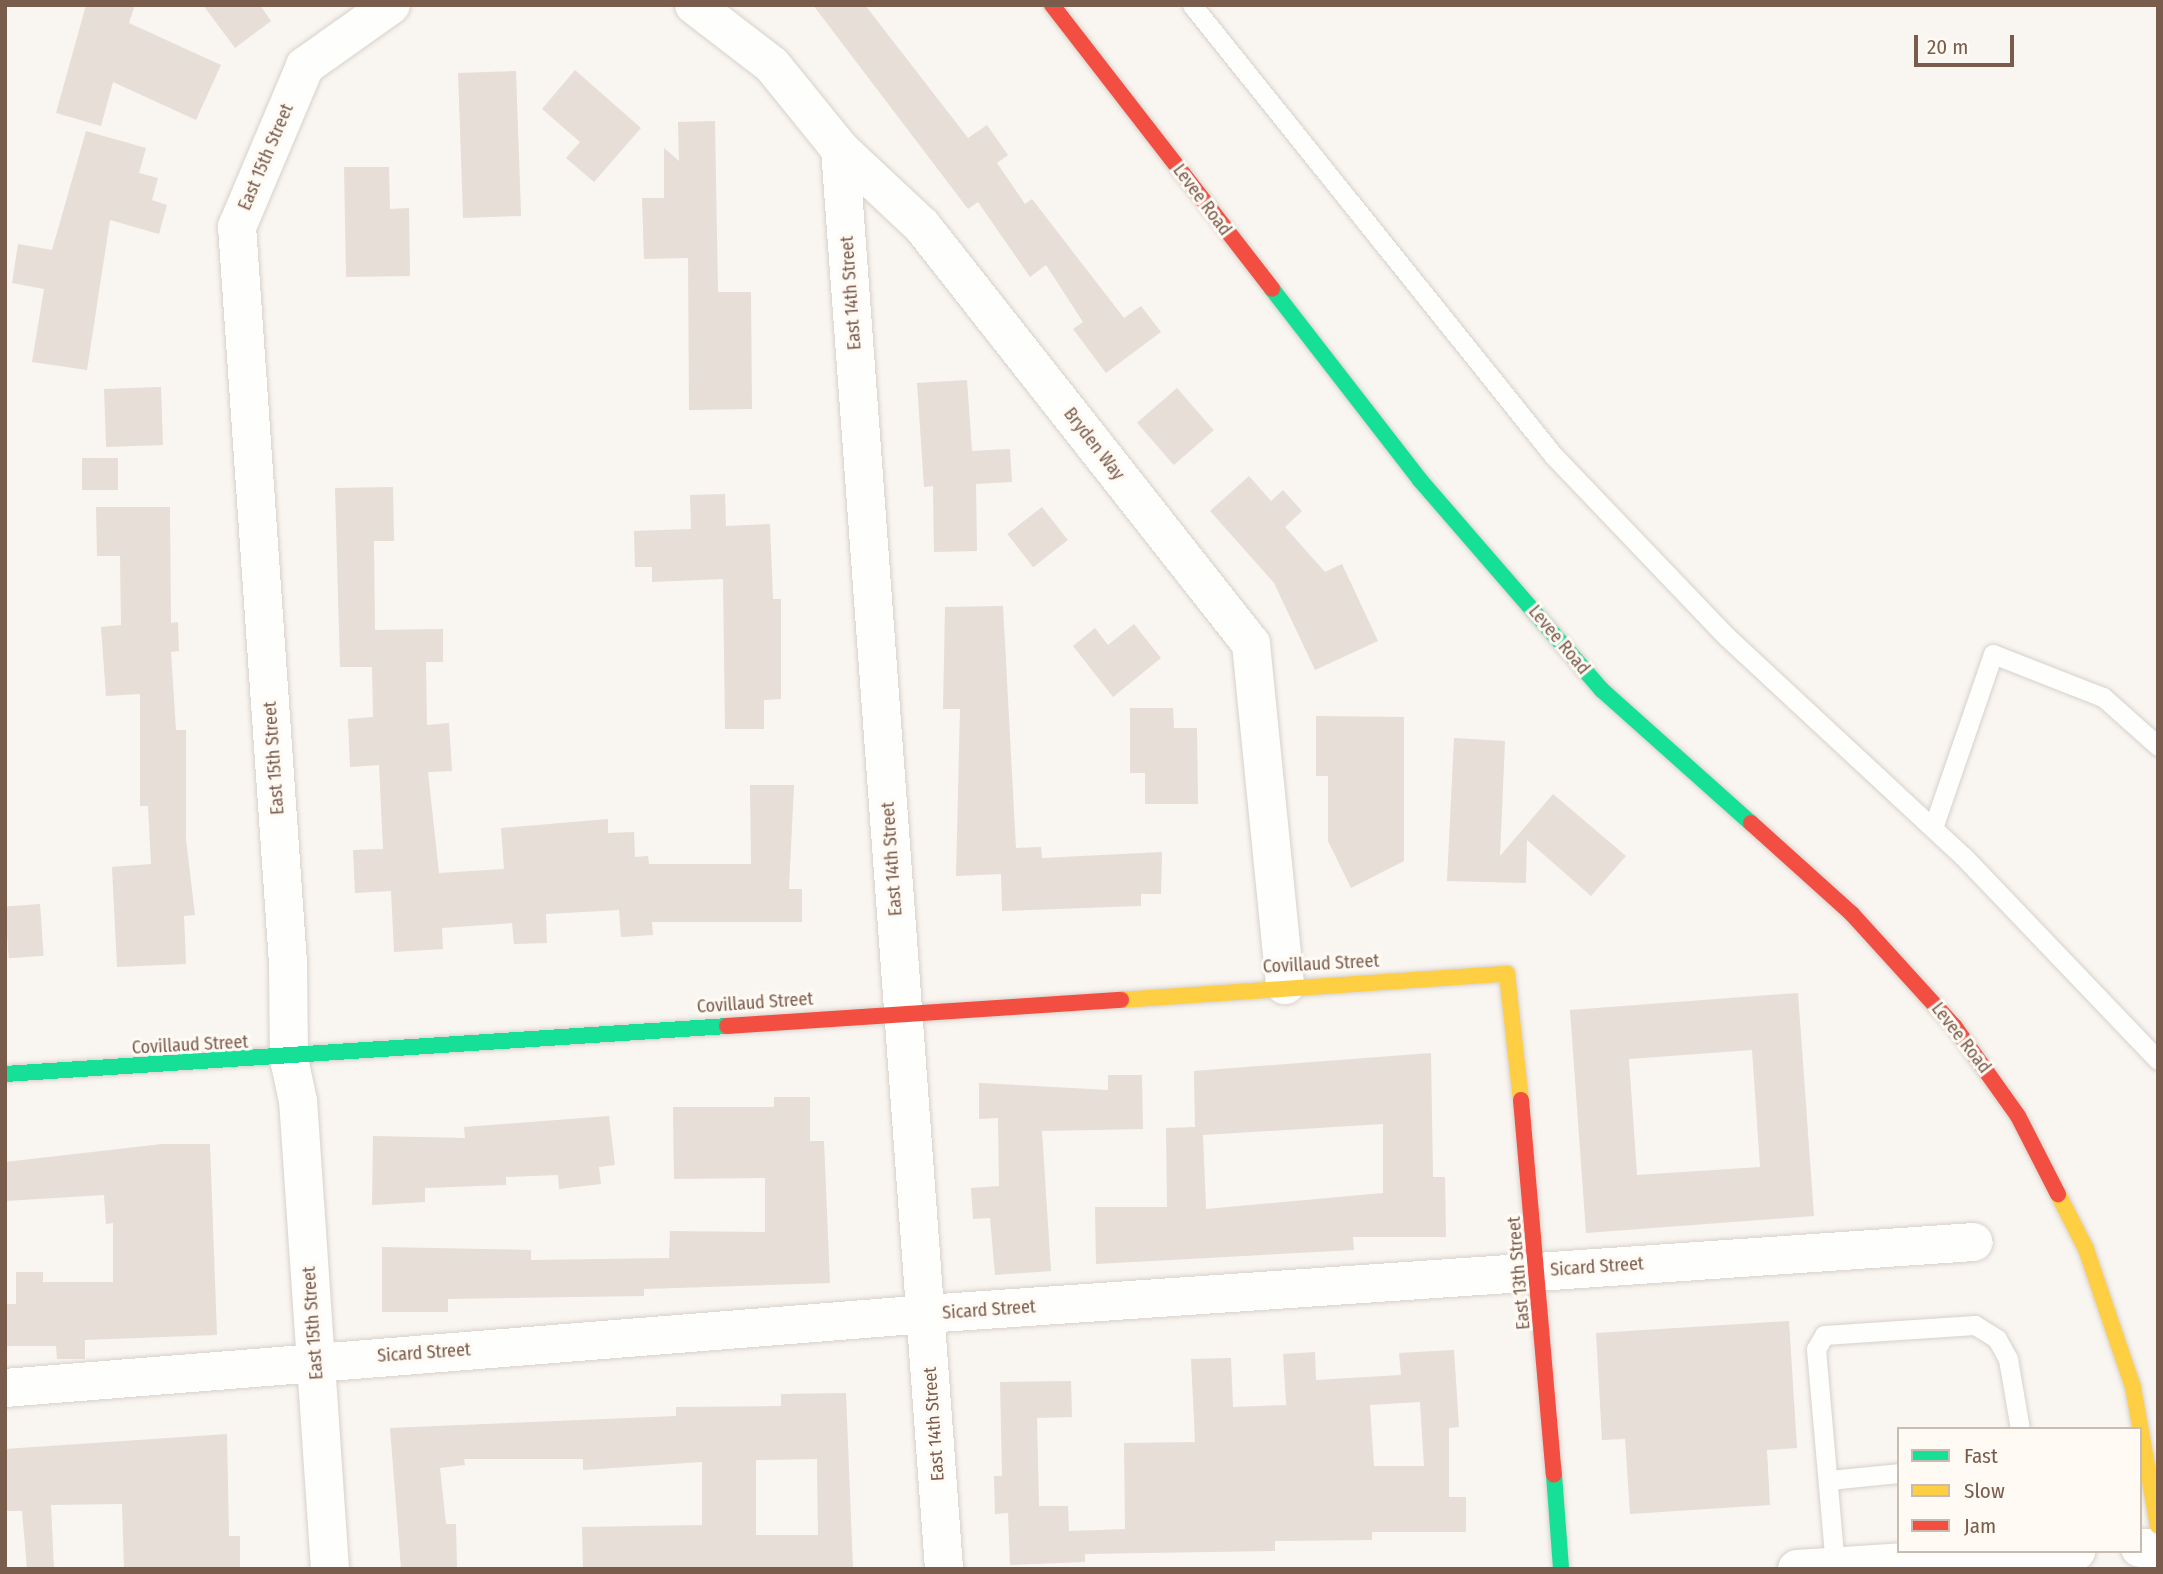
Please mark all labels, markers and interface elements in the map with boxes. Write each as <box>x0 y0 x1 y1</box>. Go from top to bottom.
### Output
scale bar <box>1918 21 2018 65</box>
text: 20 m <box>1927 34 1968 60</box>
street label: East 15th Street <box>234 100 298 214</box>
street label: Levee Road <box>1168 160 1236 240</box>
street label: East 14th Street <box>836 235 866 351</box>
street label: Bryden Way <box>1059 404 1129 484</box>
street label: Levee Road <box>1524 601 1594 679</box>
street label: East 15th Street <box>259 701 289 815</box>
street label: East 14th Street <box>877 801 907 917</box>
street label: Covillaud Street <box>1262 950 1380 978</box>
street label: Covillaud Street <box>696 988 814 1018</box>
street label: Levee Road <box>1927 998 1995 1078</box>
street label: Covillaud Street <box>131 1031 249 1059</box>
street label: East 13th Street <box>1503 1215 1535 1331</box>
street label: Sicard Street <box>1549 1253 1645 1281</box>
street label: East 15th Street <box>298 1266 328 1380</box>
street label: Sicard Street <box>941 1296 1037 1324</box>
street label: Sicard Street <box>376 1339 472 1367</box>
street label: East 14th Street <box>919 1366 949 1482</box>
legend <box>1897 1427 2142 1553</box>
text: Fast <box>1964 1443 1998 1469</box>
text: Slow <box>1964 1478 2005 1504</box>
text: Jam <box>1964 1513 1996 1539</box>

